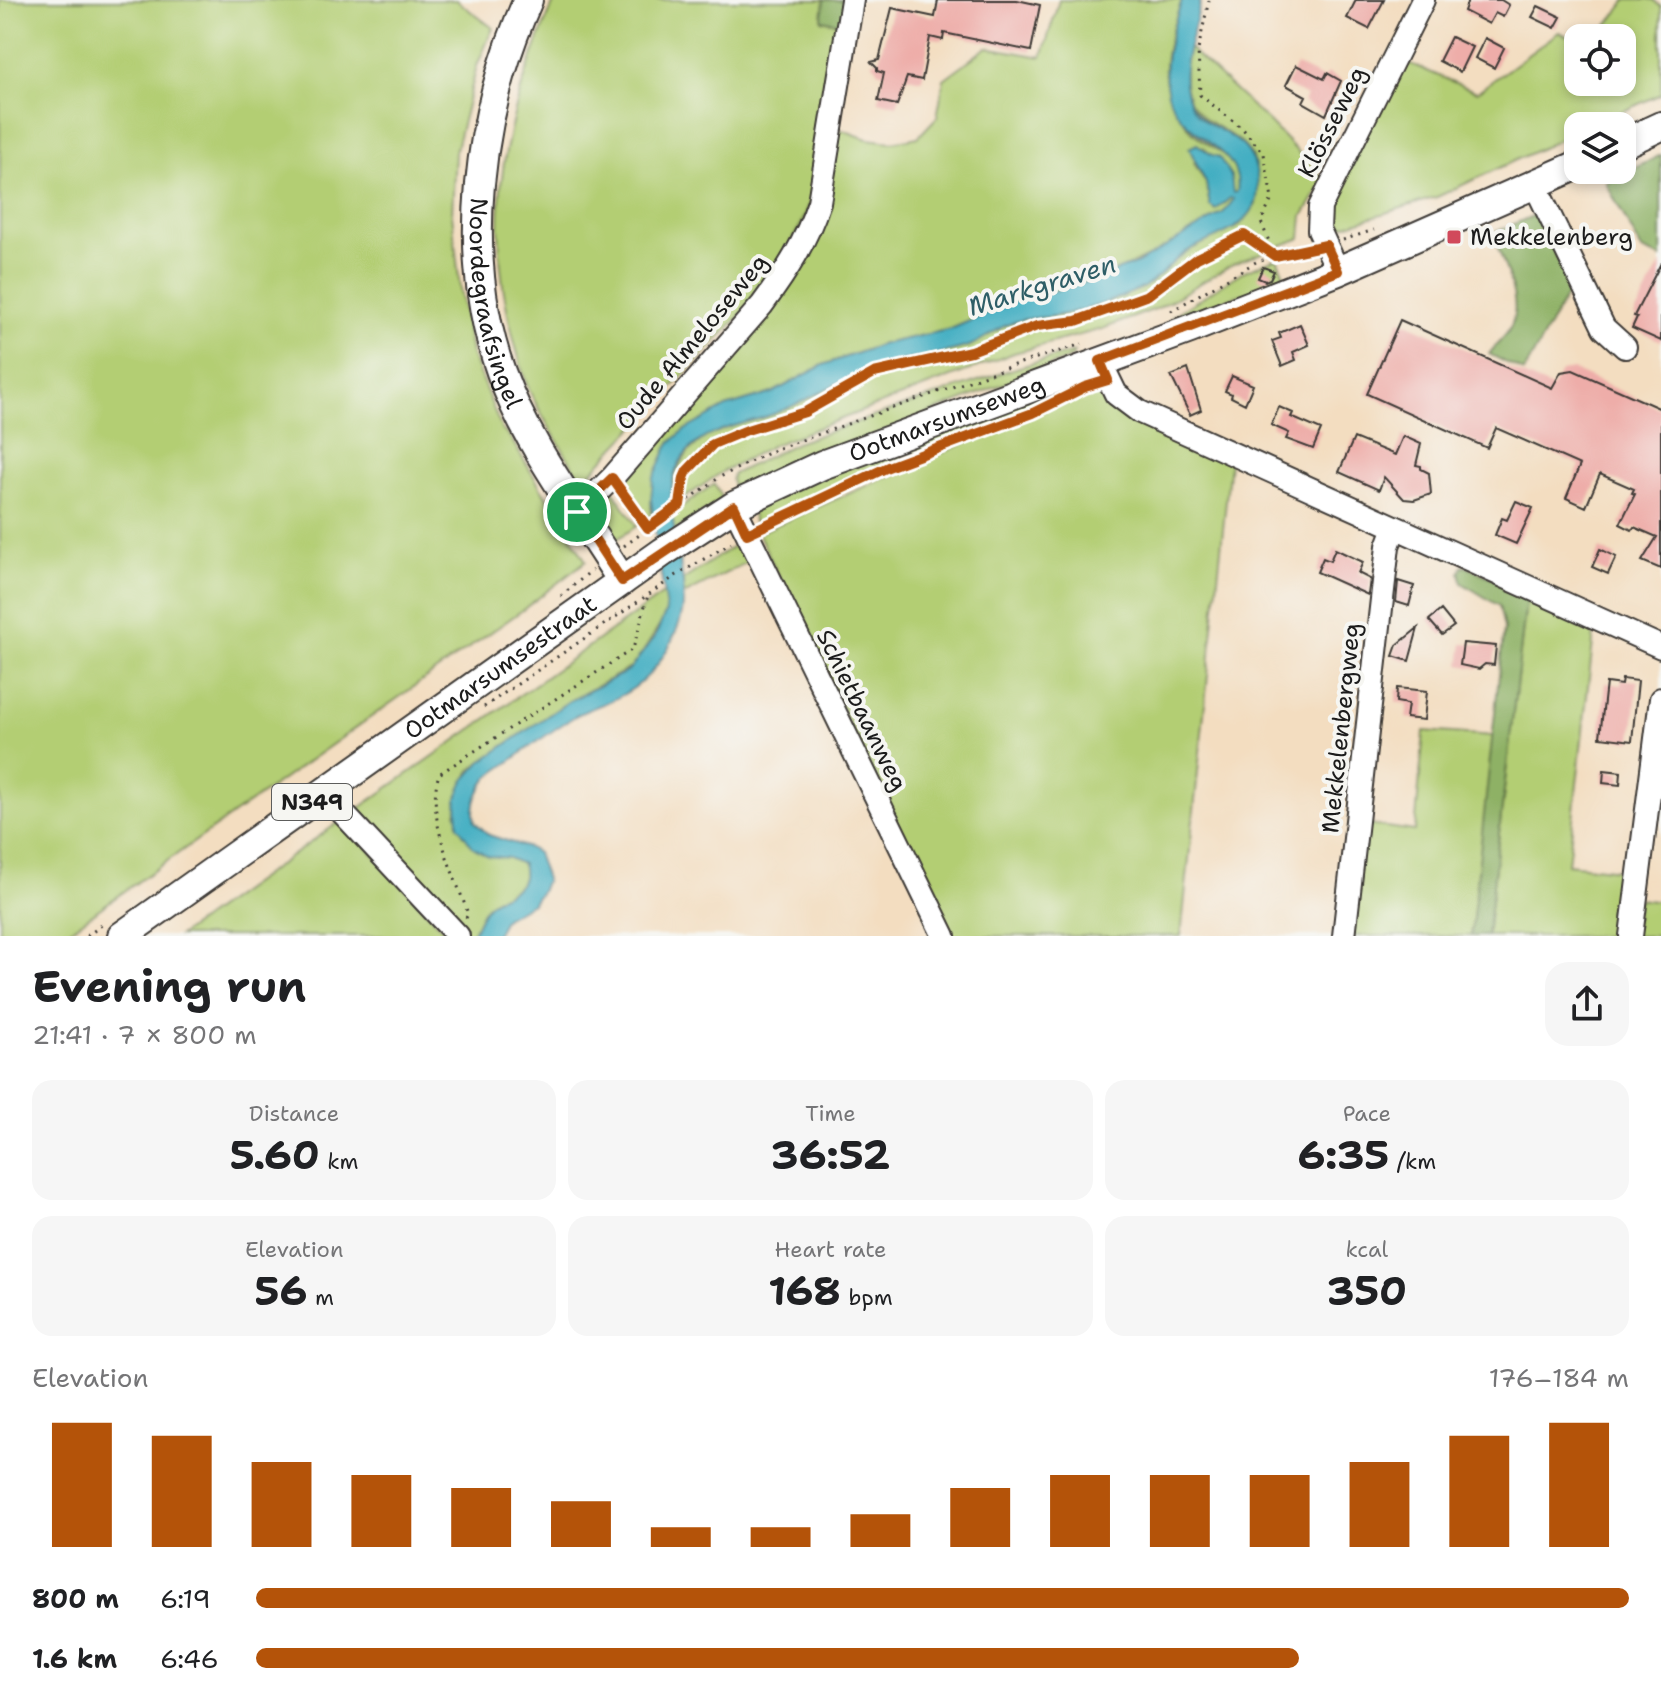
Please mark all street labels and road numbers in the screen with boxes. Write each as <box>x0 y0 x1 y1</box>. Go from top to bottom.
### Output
street label: Klösseweg <box>1290 61 1374 183</box>
street label: Noordegraafsingel <box>462 197 530 414</box>
street label: Oude Almeloseweg <box>609 247 775 437</box>
street label: Ootmarsumseweg <box>844 368 1049 470</box>
street label: Ootmarsumsestraat <box>398 588 603 747</box>
street label: Mekkelenbergweg <box>1314 621 1368 835</box>
street label: Schietbaanweg <box>809 624 915 796</box>
road number: N349 <box>272 784 352 820</box>

